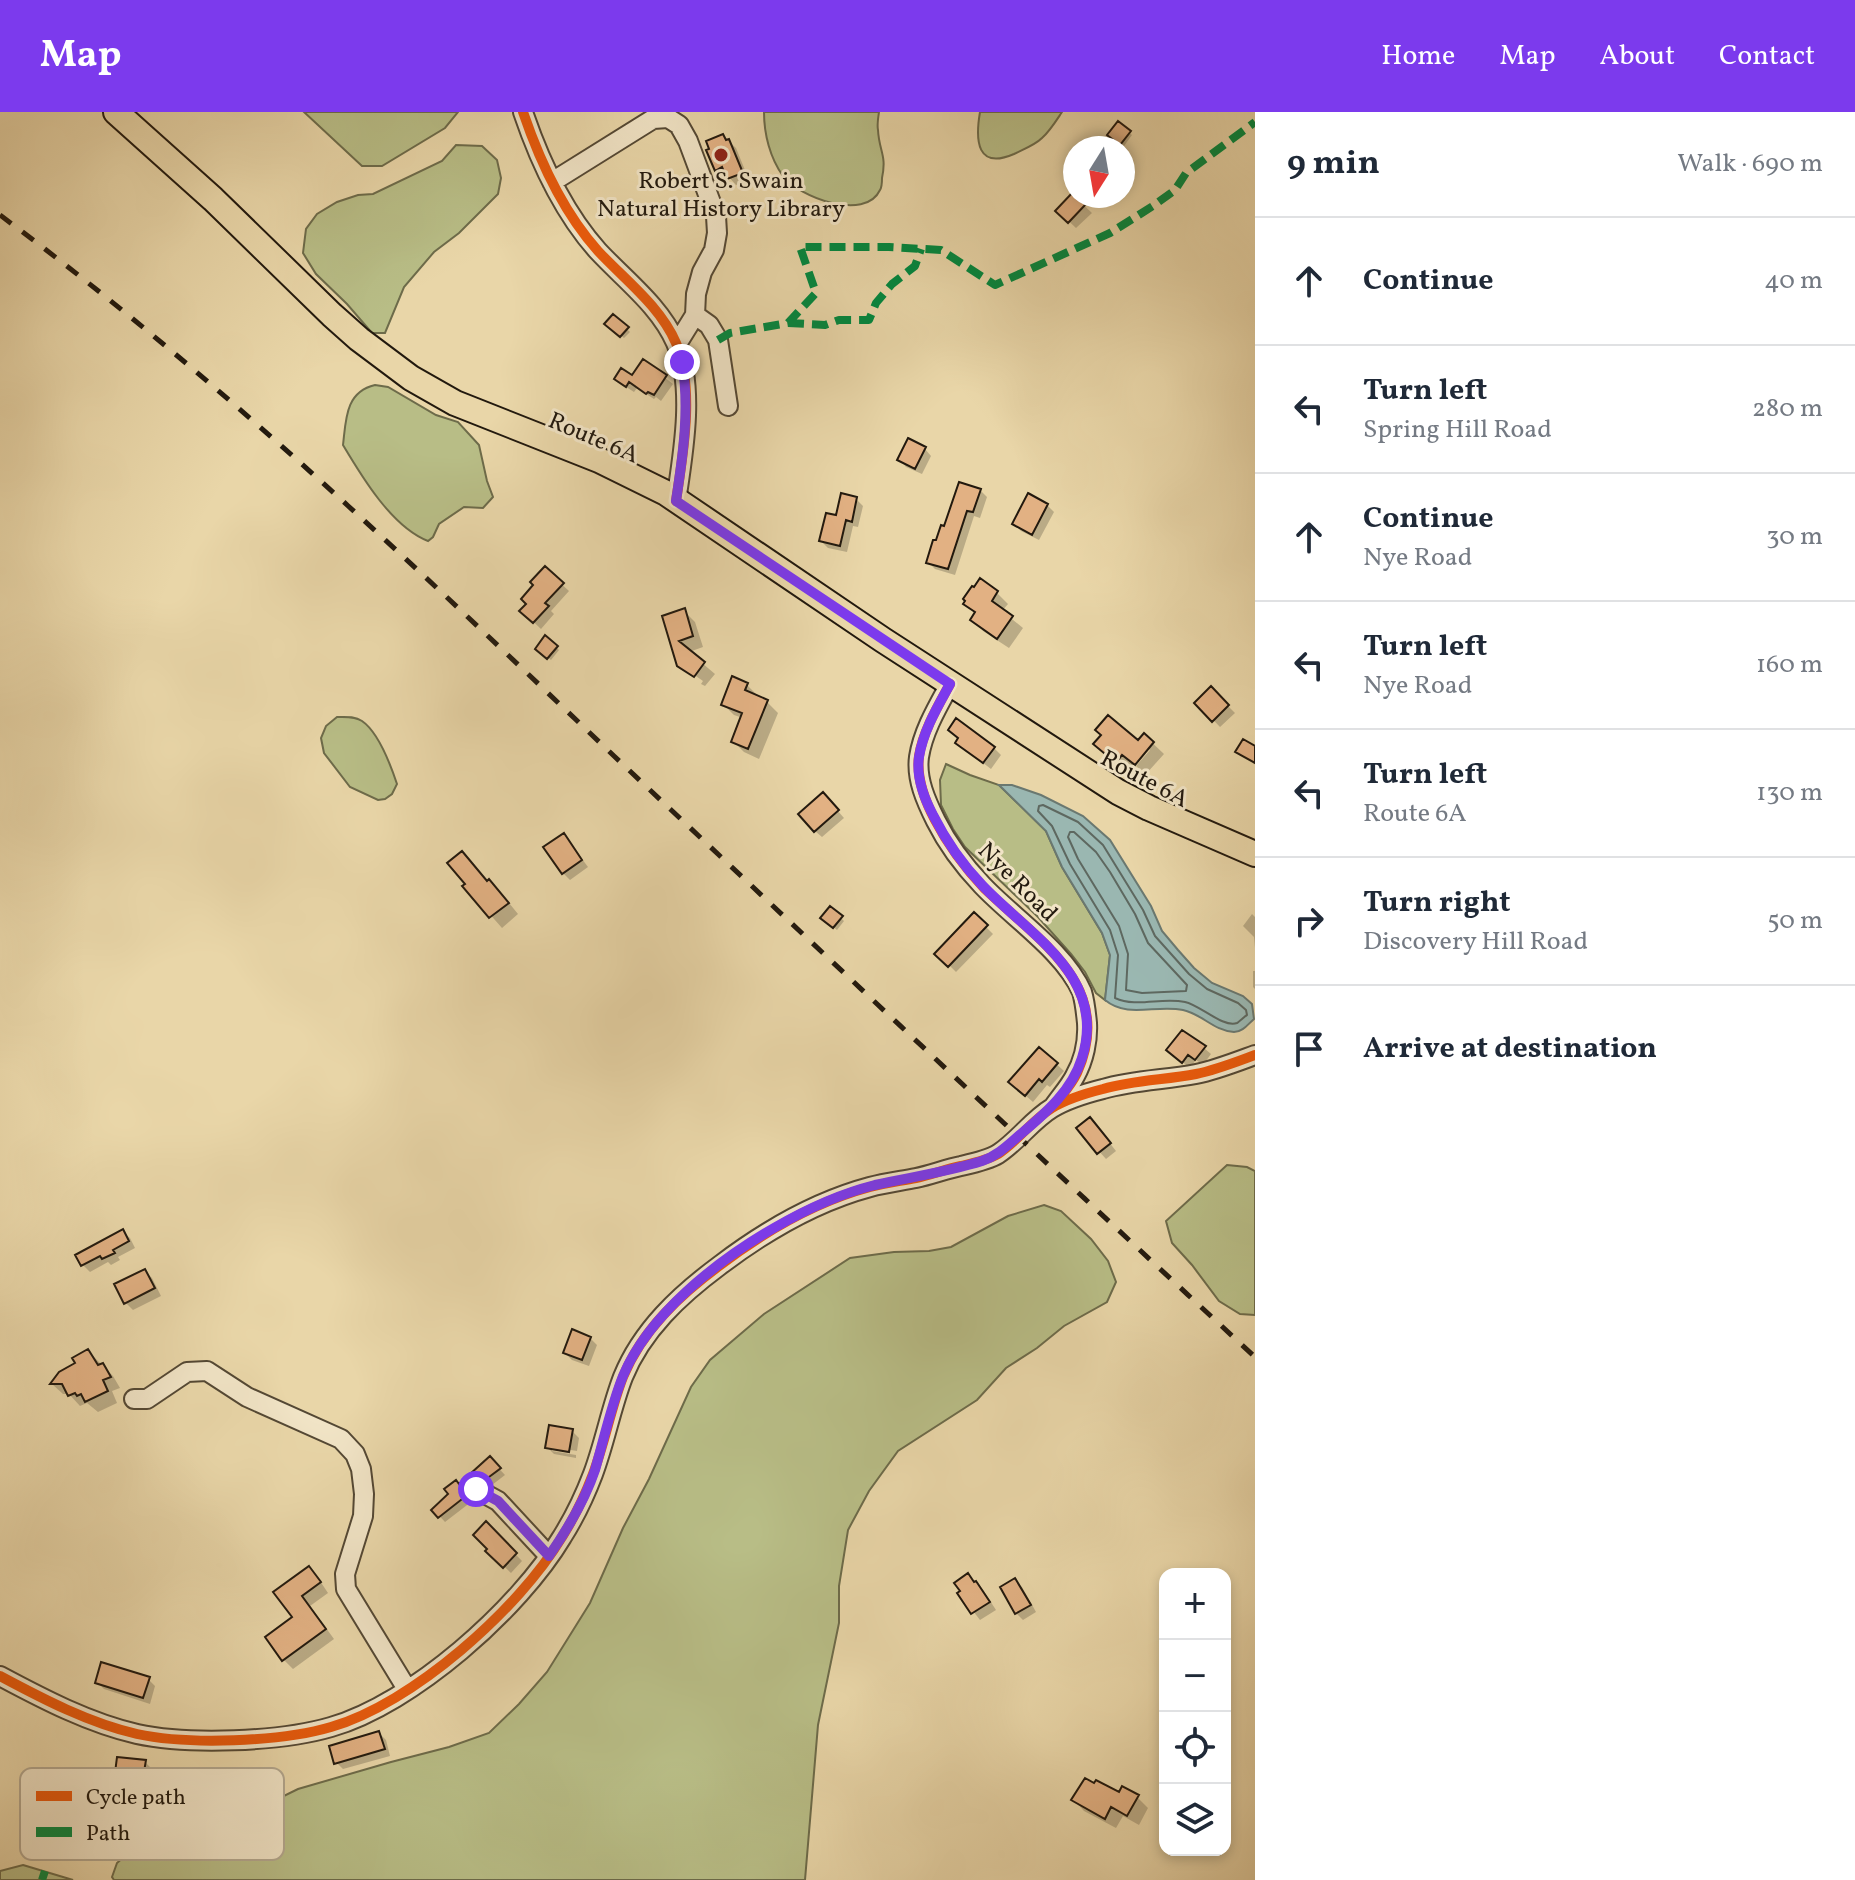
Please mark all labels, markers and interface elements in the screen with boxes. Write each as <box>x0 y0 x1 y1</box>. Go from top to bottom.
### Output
text: Map <box>40 30 121 83</box>
text: Home <box>1381 37 1455 76</box>
text: Map <box>1499 37 1555 76</box>
text: About <box>1599 37 1675 76</box>
text: Contact <box>1719 37 1815 76</box>
north arrow <box>1063 136 1135 208</box>
text: 9 min <box>1287 141 1380 188</box>
marker: Robert S. Swain Natural History Library <box>712 146 730 164</box>
text: Walk · 690 m <box>1677 146 1823 182</box>
place label: Robert S. Swain Natural History Library <box>597 165 845 227</box>
icon: ahead <box>1287 259 1331 303</box>
text: Continue <box>1363 260 1494 302</box>
text: 40 m <box>1764 263 1823 299</box>
route end <box>664 344 700 380</box>
text: Turn left <box>1363 370 1487 412</box>
icon: left <box>1287 387 1331 431</box>
text: 280 m <box>1752 391 1823 427</box>
street label: Route 6A <box>542 405 644 473</box>
text: Spring Hill Road <box>1363 412 1552 448</box>
text: Continue <box>1363 498 1494 540</box>
icon: ahead <box>1287 515 1331 559</box>
text: 30 m <box>1766 519 1823 555</box>
text: Nye Road <box>1363 540 1472 576</box>
text: Turn left <box>1363 626 1487 668</box>
icon: left <box>1287 643 1331 687</box>
text: 160 m <box>1756 647 1823 683</box>
text: Nye Road <box>1363 668 1472 704</box>
street label: Route 6A <box>1094 743 1194 818</box>
text: Turn left <box>1363 754 1487 796</box>
icon: left <box>1287 771 1331 815</box>
text: 130 m <box>1756 775 1823 811</box>
text: Route 6A <box>1363 796 1467 832</box>
street label: Nye Road <box>969 835 1065 931</box>
text: Turn right <box>1363 882 1511 924</box>
icon: right <box>1287 899 1331 943</box>
text: 50 m <box>1767 903 1823 939</box>
text: Discovery Hill Road <box>1363 924 1588 960</box>
icon: arrive <box>1287 1027 1331 1071</box>
text: Arrive at destination <box>1363 1028 1657 1070</box>
route start <box>458 1471 494 1507</box>
map controls <box>1159 1568 1231 1856</box>
button: + <box>1159 1568 1231 1640</box>
button: − <box>1159 1640 1231 1712</box>
button: locate <box>1159 1712 1231 1784</box>
legend <box>20 1768 284 1860</box>
text: Cycle path <box>86 1783 186 1814</box>
button: layers <box>1159 1784 1231 1856</box>
text: Path <box>86 1819 130 1850</box>

